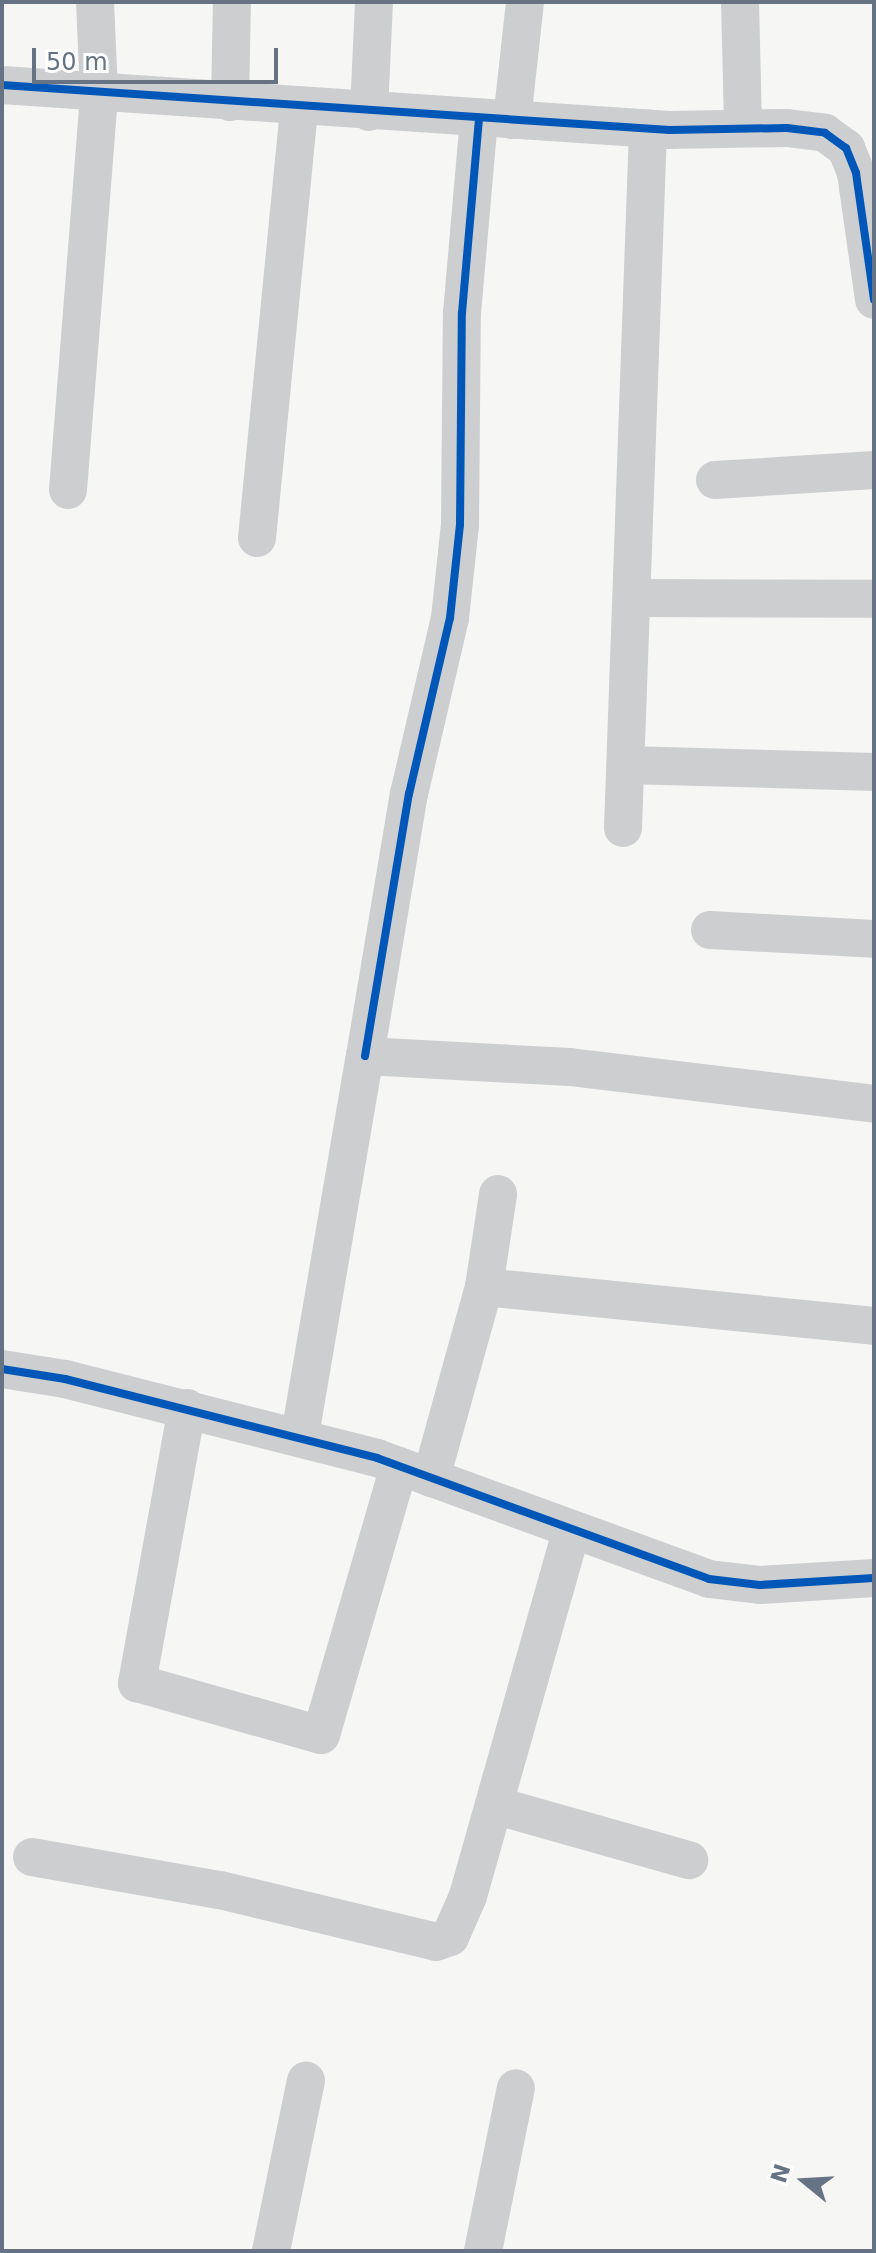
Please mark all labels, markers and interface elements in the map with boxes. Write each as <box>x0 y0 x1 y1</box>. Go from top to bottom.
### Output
scale bar <box>36 32 282 82</box>
text: 50 m <box>46 48 108 76</box>
north arrow <box>764 2141 844 2221</box>
text: N <box>766 2161 795 2186</box>

